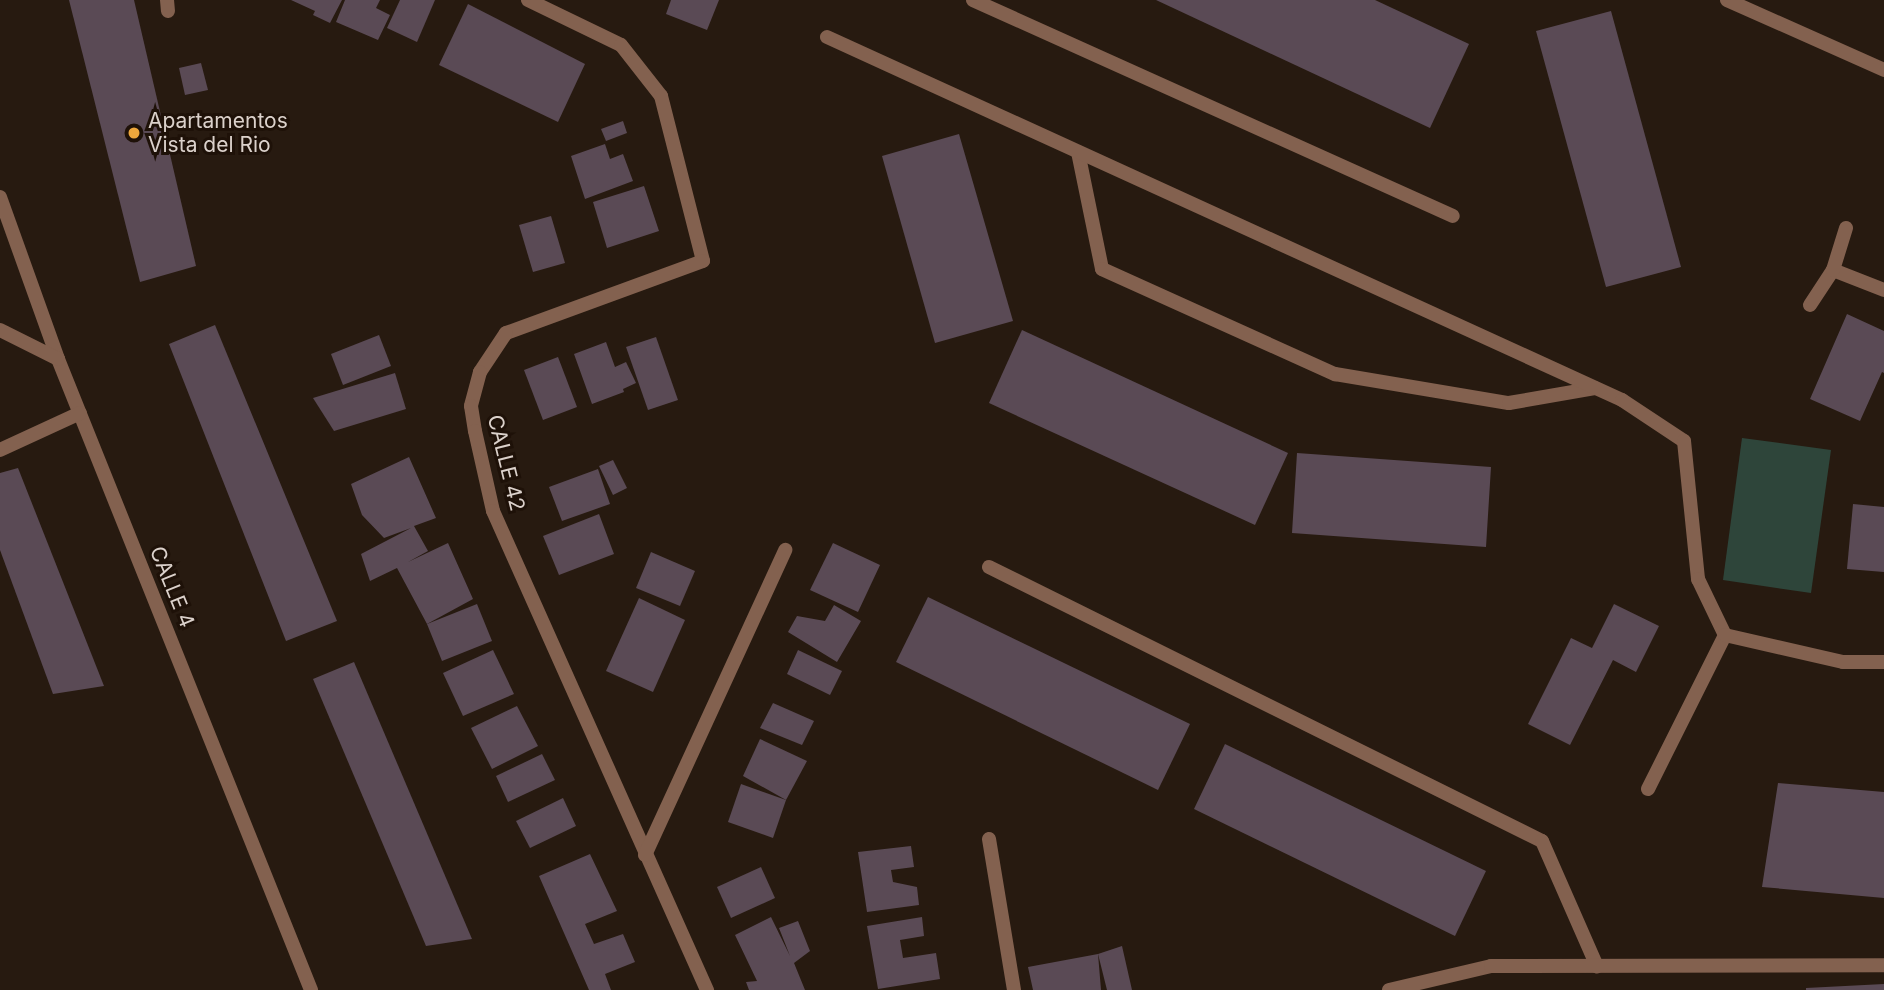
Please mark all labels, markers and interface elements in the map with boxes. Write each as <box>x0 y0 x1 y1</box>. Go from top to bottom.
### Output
place label: Apartamentos Vista del Rio <box>148 108 288 158</box>
marker: Apartamentos Vista del Rio <box>126 125 142 141</box>
street label: CALLE 42 <box>482 412 530 514</box>
street label: CALLE 4 <box>144 543 200 631</box>

